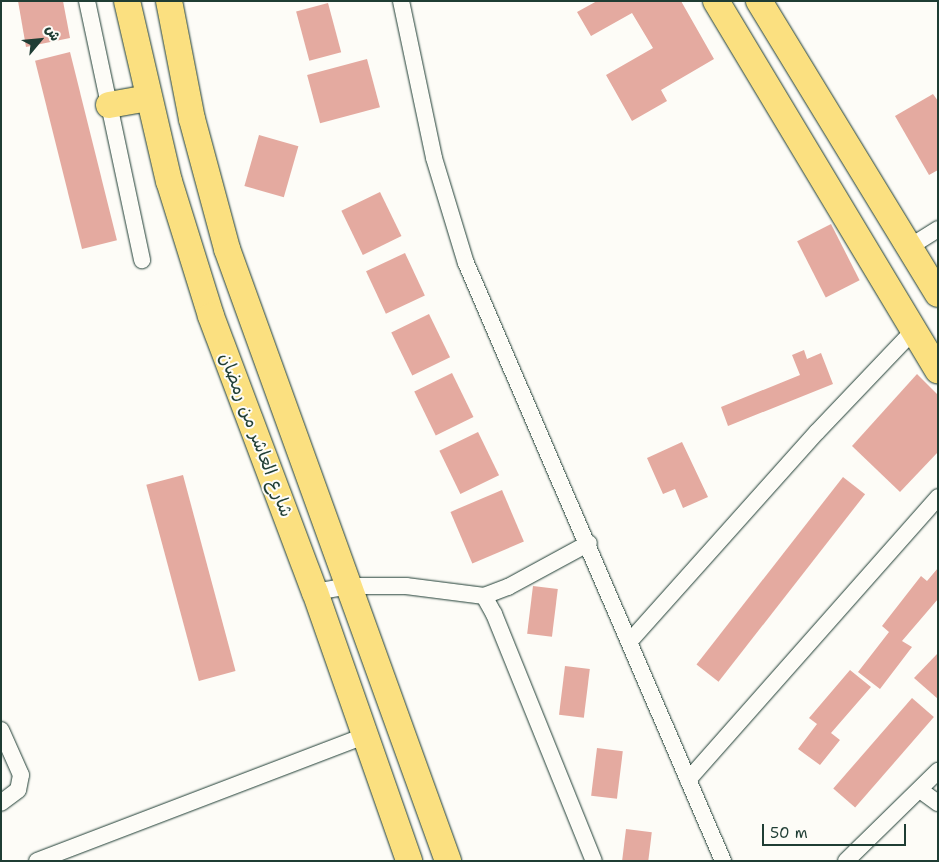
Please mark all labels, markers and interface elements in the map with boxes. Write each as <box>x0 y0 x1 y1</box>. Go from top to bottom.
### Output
north arrow <box>15 15 65 65</box>
text: ش <box>42 22 65 44</box>
street label: شارع العاشر من رمضان <box>215 350 297 520</box>
scale bar <box>764 814 908 846</box>
text: 50 m <box>770 823 808 843</box>

